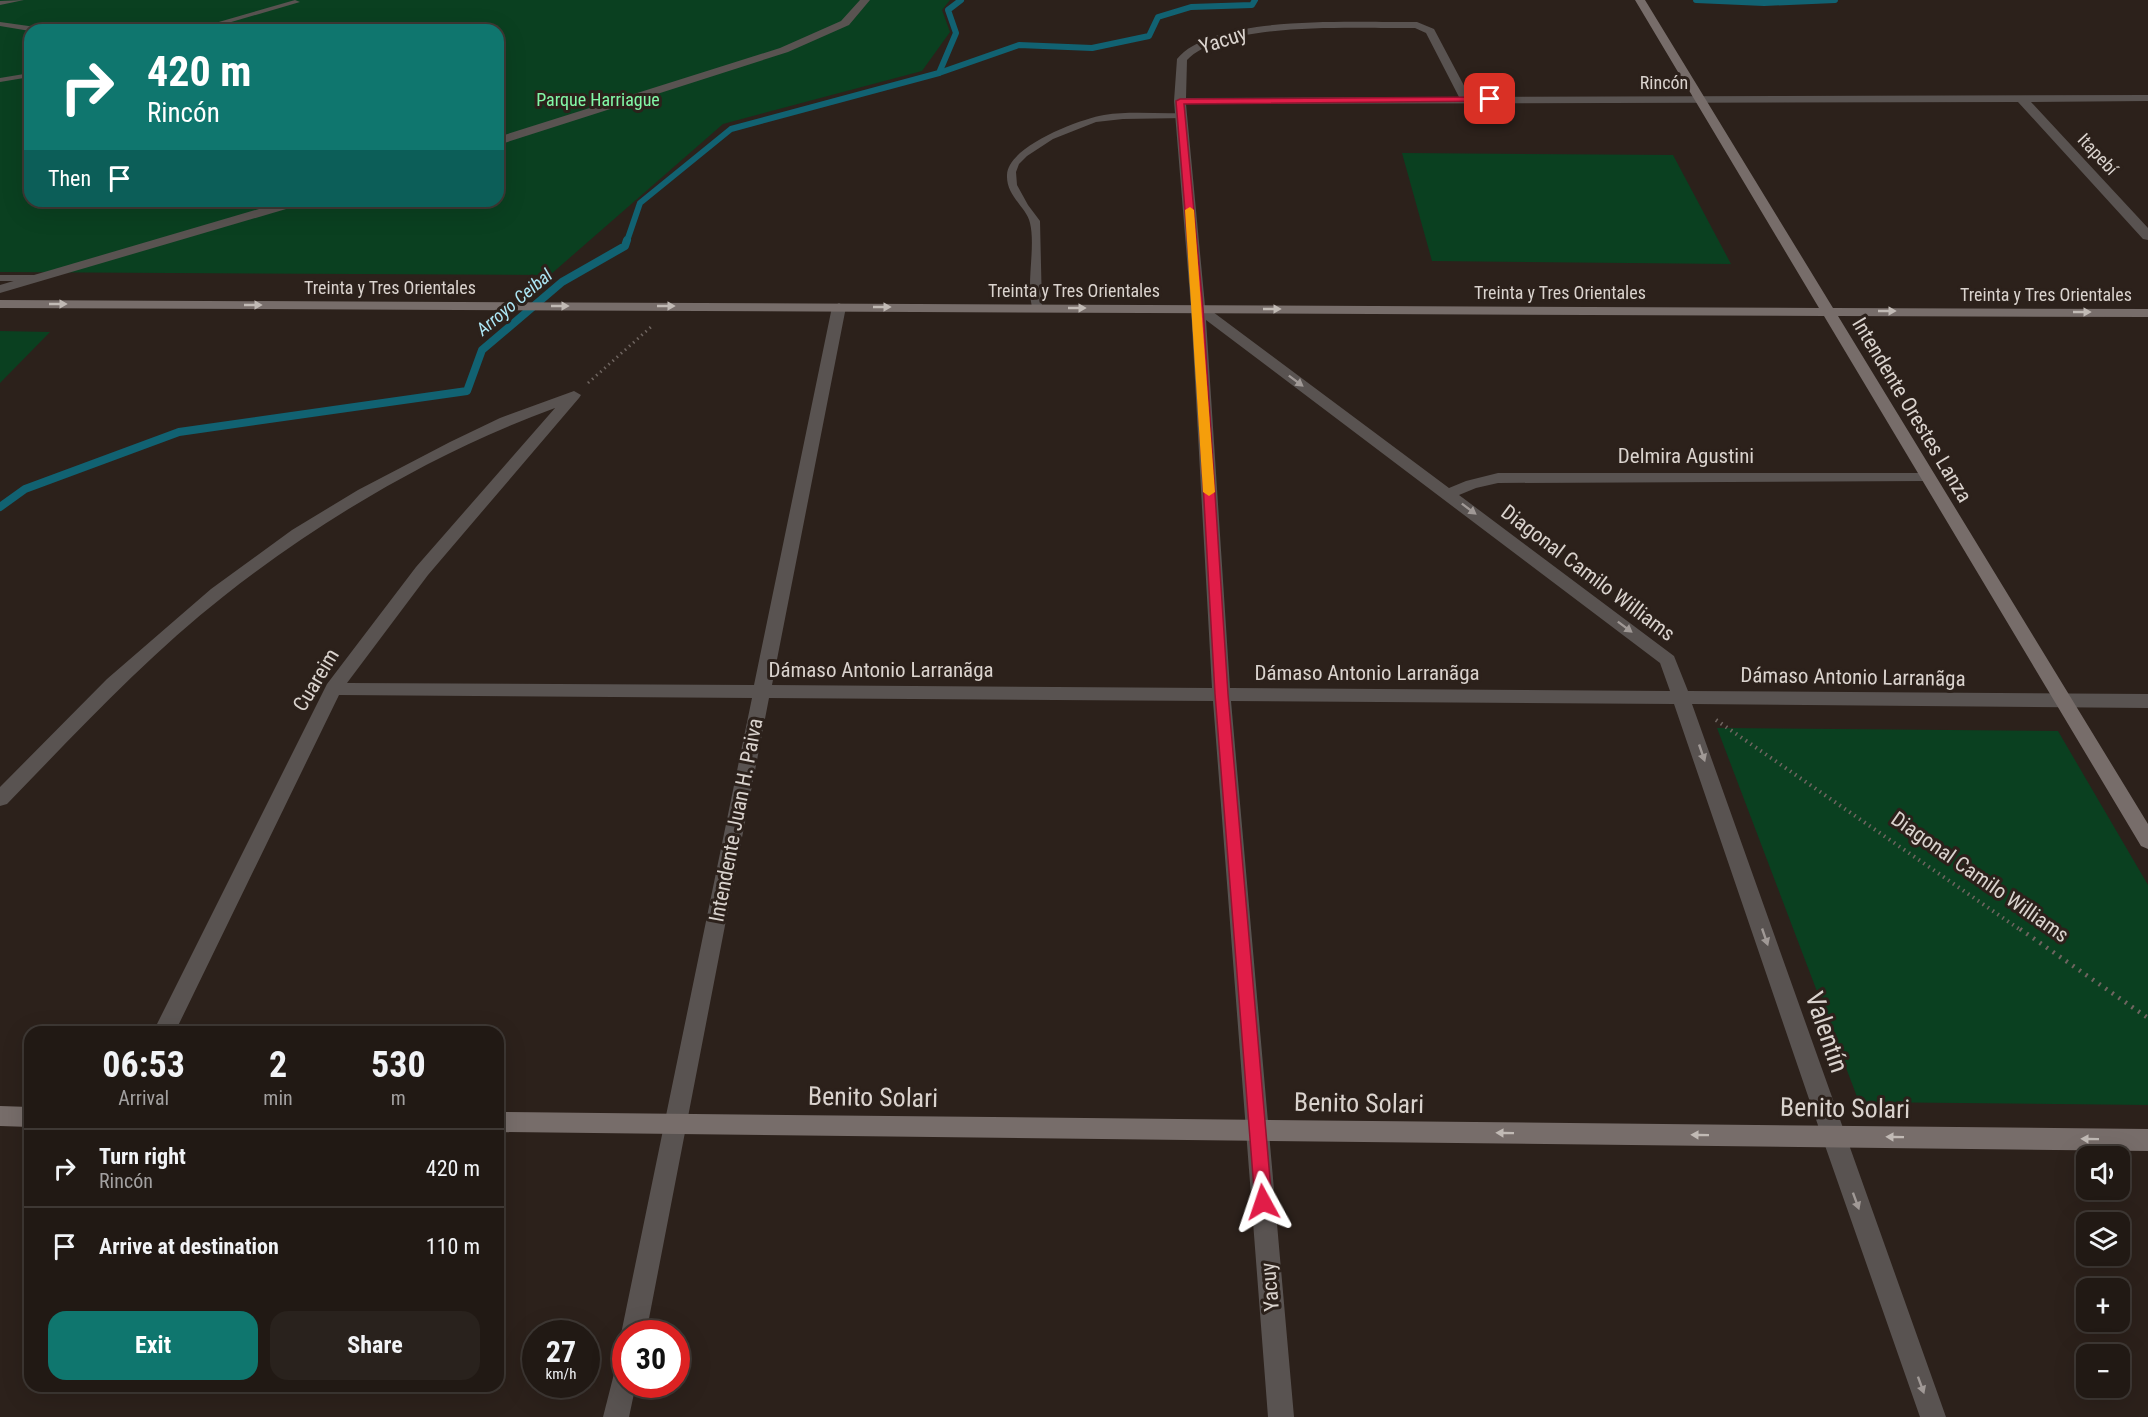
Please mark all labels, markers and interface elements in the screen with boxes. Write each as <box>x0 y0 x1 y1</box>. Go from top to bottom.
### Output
street label: Yacuy <box>1196 21 1250 59</box>
text: 420 m <box>147 47 252 96</box>
icon: right <box>48 48 126 126</box>
street label: Rincón <box>1640 72 1688 93</box>
pin <box>1464 73 1515 124</box>
icon: arrive <box>1473 82 1506 115</box>
park label: Parque Harriague <box>536 89 660 110</box>
text: Rincón <box>147 97 220 129</box>
street label: Itapebí <box>2074 129 2123 180</box>
icon: arrive <box>103 162 136 195</box>
text: Then <box>48 166 91 191</box>
water label: Arroyo Ceibal <box>471 264 557 340</box>
street label: Treinta y Tres Orientales <box>304 277 476 298</box>
street label: Treinta y Tres Orientales <box>988 280 1160 301</box>
street label: Treinta y Tres Orientales <box>1474 282 1646 303</box>
street label: Treinta y Tres Orientales <box>1960 284 2132 305</box>
one-way arrow <box>49 299 68 309</box>
one-way arrow <box>244 300 263 310</box>
one-way arrow <box>551 301 570 311</box>
one-way arrow <box>656 301 675 311</box>
one-way arrow <box>872 302 891 312</box>
one-way arrow <box>1067 303 1086 313</box>
one-way arrow <box>1262 304 1281 314</box>
one-way arrow <box>1877 306 1896 316</box>
one-way arrow <box>2072 307 2091 317</box>
street label: Intendente Orestes Lanza <box>1847 313 1977 507</box>
one-way arrow <box>1288 374 1304 387</box>
street label: Delmira Agustini <box>1618 444 1754 468</box>
street label: Diagonal Camilo Williams <box>1496 500 1680 646</box>
one-way arrow <box>1462 503 1477 515</box>
one-way arrow <box>1617 621 1632 633</box>
street label: Cuareim <box>288 644 344 716</box>
street label: Dámaso Antonio Larranãga <box>768 658 994 682</box>
street label: Dámaso Antonio Larranãga <box>1254 661 1480 685</box>
street label: Dámaso Antonio Larranãga <box>1740 663 1966 691</box>
street label: Intendente Juan H. Paiva <box>704 716 768 924</box>
one-way arrow <box>1697 744 1707 762</box>
street label: Diagonal Camilo Williams <box>1887 807 2073 947</box>
one-way arrow <box>1760 928 1770 946</box>
street label: Valentín <box>1799 988 1855 1076</box>
text: 06:53 <box>102 1044 185 1086</box>
text: 2 <box>269 1044 287 1086</box>
text: 530 <box>371 1044 426 1086</box>
street label: Benito Solari <box>808 1081 938 1113</box>
text: Arrival <box>118 1086 169 1110</box>
text: min <box>263 1086 293 1110</box>
text: m <box>391 1086 406 1110</box>
street label: Benito Solari <box>1294 1087 1424 1119</box>
street label: Benito Solari <box>1780 1092 1910 1124</box>
one-way arrow <box>1495 1128 1514 1138</box>
one-way arrow <box>1690 1130 1709 1140</box>
one-way arrow <box>1885 1132 1904 1142</box>
one-way arrow <box>2080 1135 2099 1144</box>
text: Turn right <box>99 1144 186 1169</box>
map controls <box>2076 1146 2130 1398</box>
button: sound <box>2076 1146 2130 1200</box>
icon: right <box>48 1152 81 1185</box>
text: 420 m <box>426 1156 480 1181</box>
text: Rincón <box>99 1169 153 1193</box>
position arrow <box>1231 1170 1295 1234</box>
one-way arrow <box>1851 1192 1861 1210</box>
button: layers <box>2076 1212 2130 1266</box>
icon: arrive <box>48 1230 81 1263</box>
text: Arrive at destination <box>99 1234 279 1259</box>
text: 110 m <box>426 1234 480 1259</box>
street label: Yacuy <box>1256 1261 1284 1312</box>
button: + <box>2076 1278 2130 1332</box>
button: Exit <box>48 1311 258 1380</box>
button: Share <box>270 1311 480 1380</box>
speed limit sign: 30 <box>612 1320 690 1398</box>
text: 27 <box>546 1334 576 1369</box>
button: − <box>2076 1344 2130 1398</box>
text: km/h <box>546 1365 576 1383</box>
one-way arrow <box>1917 1376 1927 1394</box>

